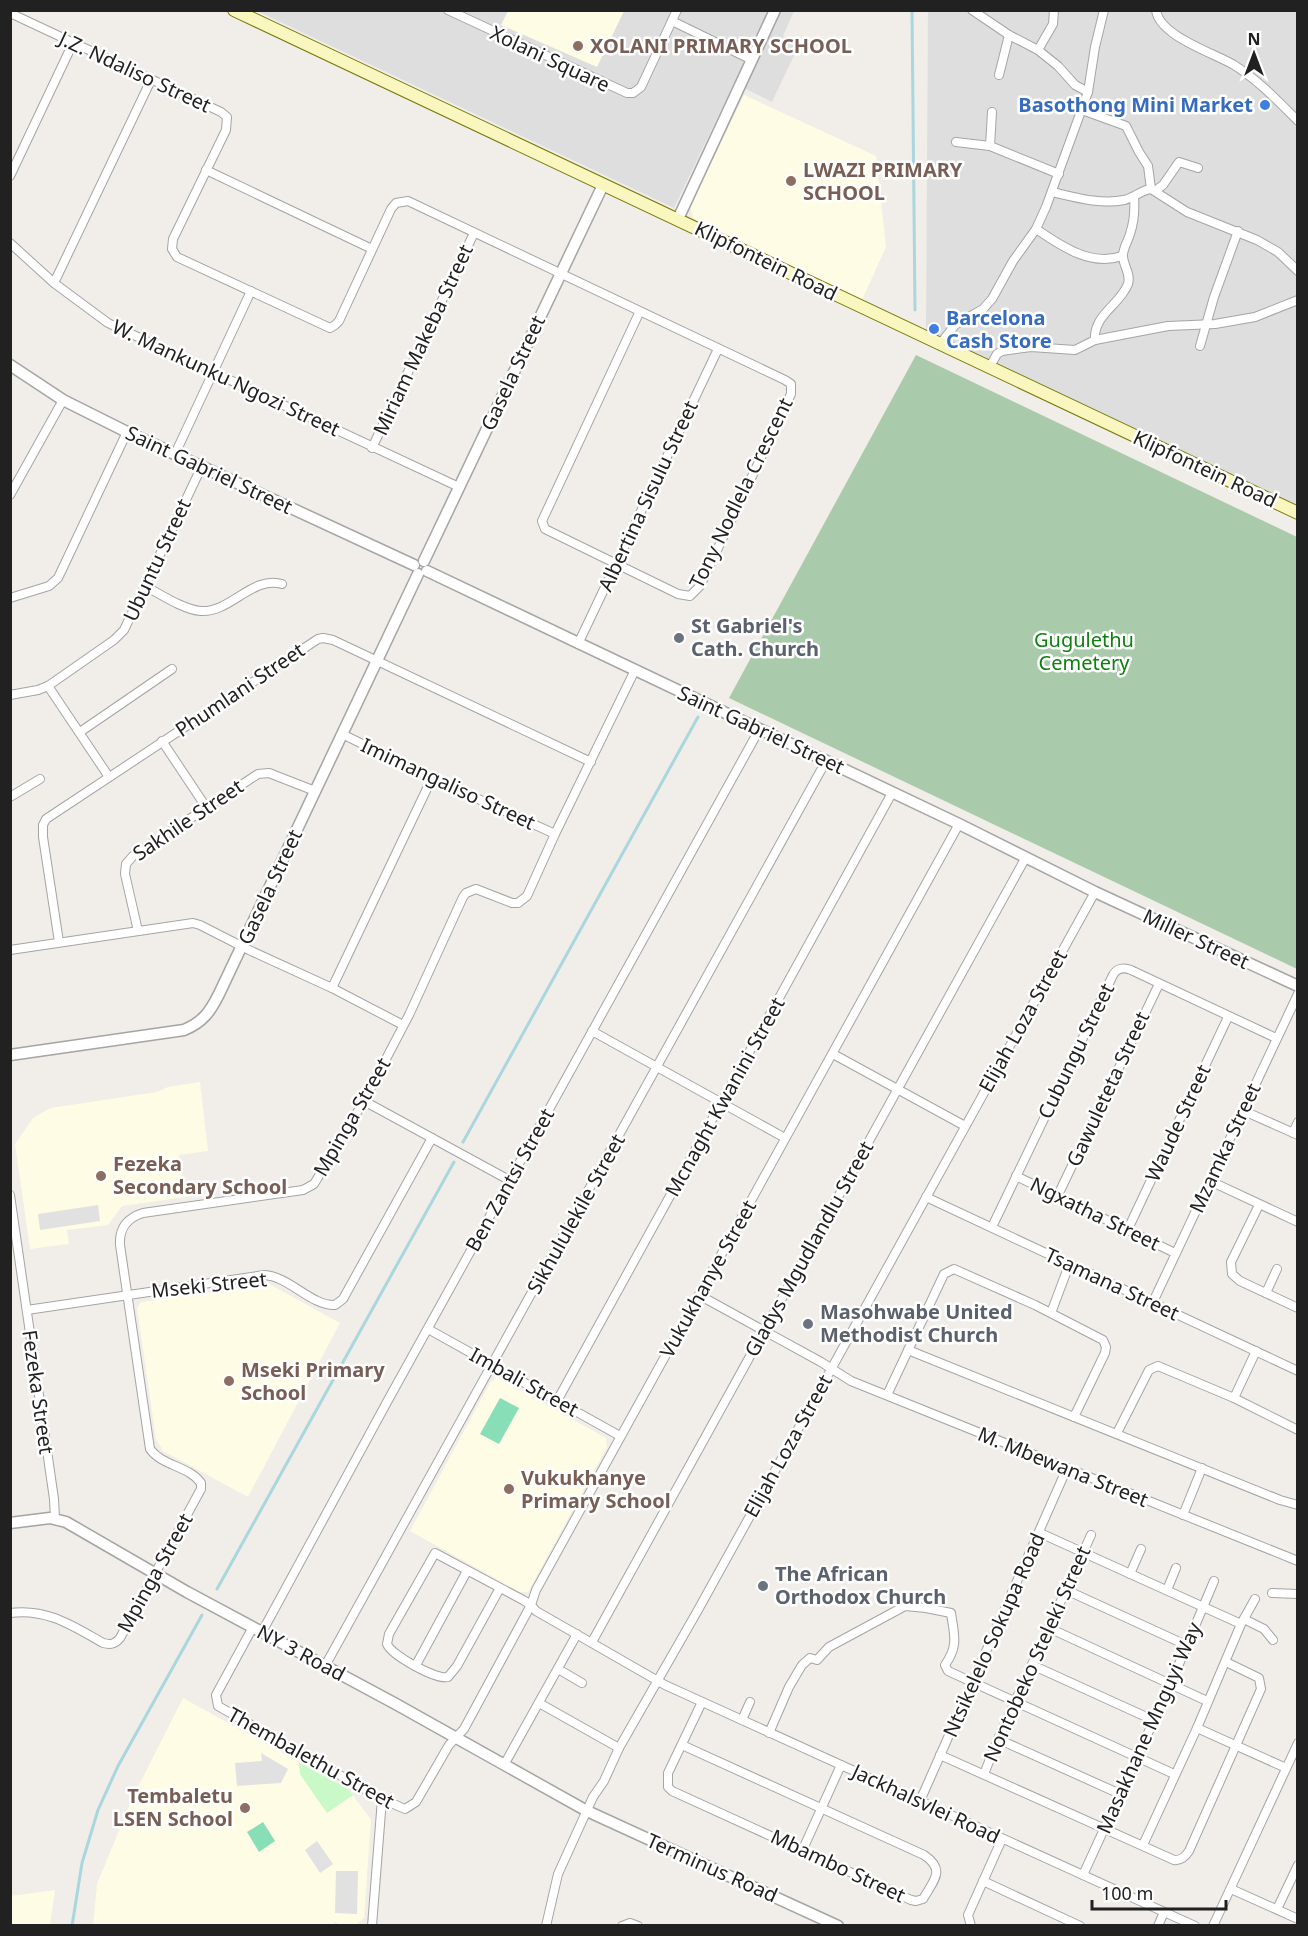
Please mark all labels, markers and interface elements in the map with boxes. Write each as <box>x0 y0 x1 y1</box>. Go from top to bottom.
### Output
street label: Xolani Square <box>486 19 614 98</box>
street label: J.Z. Ndaliso Street <box>53 24 216 119</box>
north arrow <box>1224 24 1284 84</box>
text: N <box>1247 28 1261 50</box>
place label: XOLANI PRIMARY SCHOOL <box>590 32 852 59</box>
marker: XOLANI PRIMARY SCHOOL <box>571 39 585 53</box>
place label: Basothong Mini Market <box>1018 91 1253 118</box>
marker: Basothong Mini Market <box>1258 98 1272 112</box>
place label: LWAZI PRIMARY SCHOOL <box>803 156 963 206</box>
marker: LWAZI PRIMARY SCHOOL <box>784 174 798 188</box>
street label: Klipfontein Road <box>690 214 842 307</box>
street label: Miriam Makeba Street <box>366 240 479 440</box>
place label: Barcelona Cash Store <box>946 304 1052 354</box>
street label: Gasela Street <box>474 311 551 435</box>
street label: W. Mankunku Ngozi Street <box>108 313 345 442</box>
marker: Barcelona Cash Store <box>927 322 941 336</box>
street label: Tony Nodlela Crescent <box>683 393 799 593</box>
street label: Albertina Sisulu Street <box>591 396 704 596</box>
street label: Saint Gabriel Street <box>121 419 297 520</box>
street label: Klipfontein Road <box>1129 423 1281 514</box>
street label: Ubuntu Street <box>116 494 197 625</box>
place label: St Gabriel's Cath. Church <box>691 612 819 662</box>
park label: Gugulethu Cemetery <box>1034 626 1134 676</box>
marker: St Gabriel's Cath. Church <box>672 631 686 645</box>
street label: Phumlani Street <box>170 636 310 743</box>
street label: Saint Gabriel Street <box>673 679 849 780</box>
street label: Imimangaliso Street <box>357 731 540 836</box>
street label: Sakhile Street <box>127 773 248 867</box>
street label: Gasela Street <box>231 825 308 949</box>
street label: Miller Street <box>1139 902 1254 975</box>
street label: Elijah Loza Street <box>972 944 1073 1097</box>
street label: Cubungu Street <box>1031 978 1120 1123</box>
street label: Mcnaght Kwanini Street <box>659 992 791 1201</box>
street label: Gawuleteta Street <box>1060 1007 1155 1171</box>
street label: Mpinga Street <box>307 1053 396 1181</box>
street label: Waude Street <box>1139 1060 1216 1186</box>
street label: Mzamka Street <box>1183 1078 1266 1217</box>
street label: Ben Zantsi Street <box>459 1103 560 1256</box>
street label: Sikhululekile Street <box>520 1129 631 1299</box>
street label: Gladys Mgudlandlu Street <box>738 1136 879 1362</box>
place label: Fezeka Secondary School <box>113 1150 287 1200</box>
marker: Fezeka Secondary School <box>94 1169 108 1183</box>
street label: Ngxatha Street <box>1026 1170 1165 1257</box>
street label: Vukukhanye Street <box>653 1195 762 1362</box>
street label: Tsamana Street <box>1041 1241 1184 1326</box>
street label: Mseki Street <box>150 1265 268 1304</box>
place label: Masohwabe United Methodist Church <box>820 1298 1013 1348</box>
marker: Masohwabe United Methodist Church <box>801 1317 815 1331</box>
street label: Fezeka Street <box>16 1328 61 1456</box>
street label: Imbali Street <box>465 1341 583 1423</box>
place label: Mseki Primary School <box>241 1356 385 1406</box>
street label: Elijah Loza Street <box>737 1369 838 1522</box>
marker: Mseki Primary School <box>222 1374 236 1388</box>
street label: M. Mbewana Street <box>974 1420 1152 1513</box>
place label: Vukukhanye Primary School <box>521 1464 671 1514</box>
marker: Vukukhanye Primary School <box>502 1482 516 1496</box>
street label: Mpinga Street <box>111 1508 198 1637</box>
street label: Ntsikelelo Sokupa Road <box>936 1528 1051 1741</box>
street label: Nontobeko Steleki Street <box>977 1542 1096 1766</box>
place label: The African Orthodox Church <box>775 1560 946 1610</box>
marker: The African Orthodox Church <box>756 1579 770 1593</box>
street label: Masakhane Mnguyi Way <box>1090 1617 1208 1838</box>
street label: NY 3 Road <box>252 1618 350 1687</box>
street label: Thembalethu Street <box>223 1701 399 1815</box>
street label: Jackhalsvlei Road <box>846 1757 1005 1850</box>
place label: Tembaletu LSEN School <box>113 1782 233 1832</box>
marker: Tembaletu LSEN School <box>238 1801 252 1815</box>
street label: Mbambo Street <box>766 1823 910 1909</box>
street label: Terminus Road <box>642 1827 782 1908</box>
scale bar <box>1092 1873 1226 1911</box>
text: 100 m <box>1101 1881 1153 1905</box>

